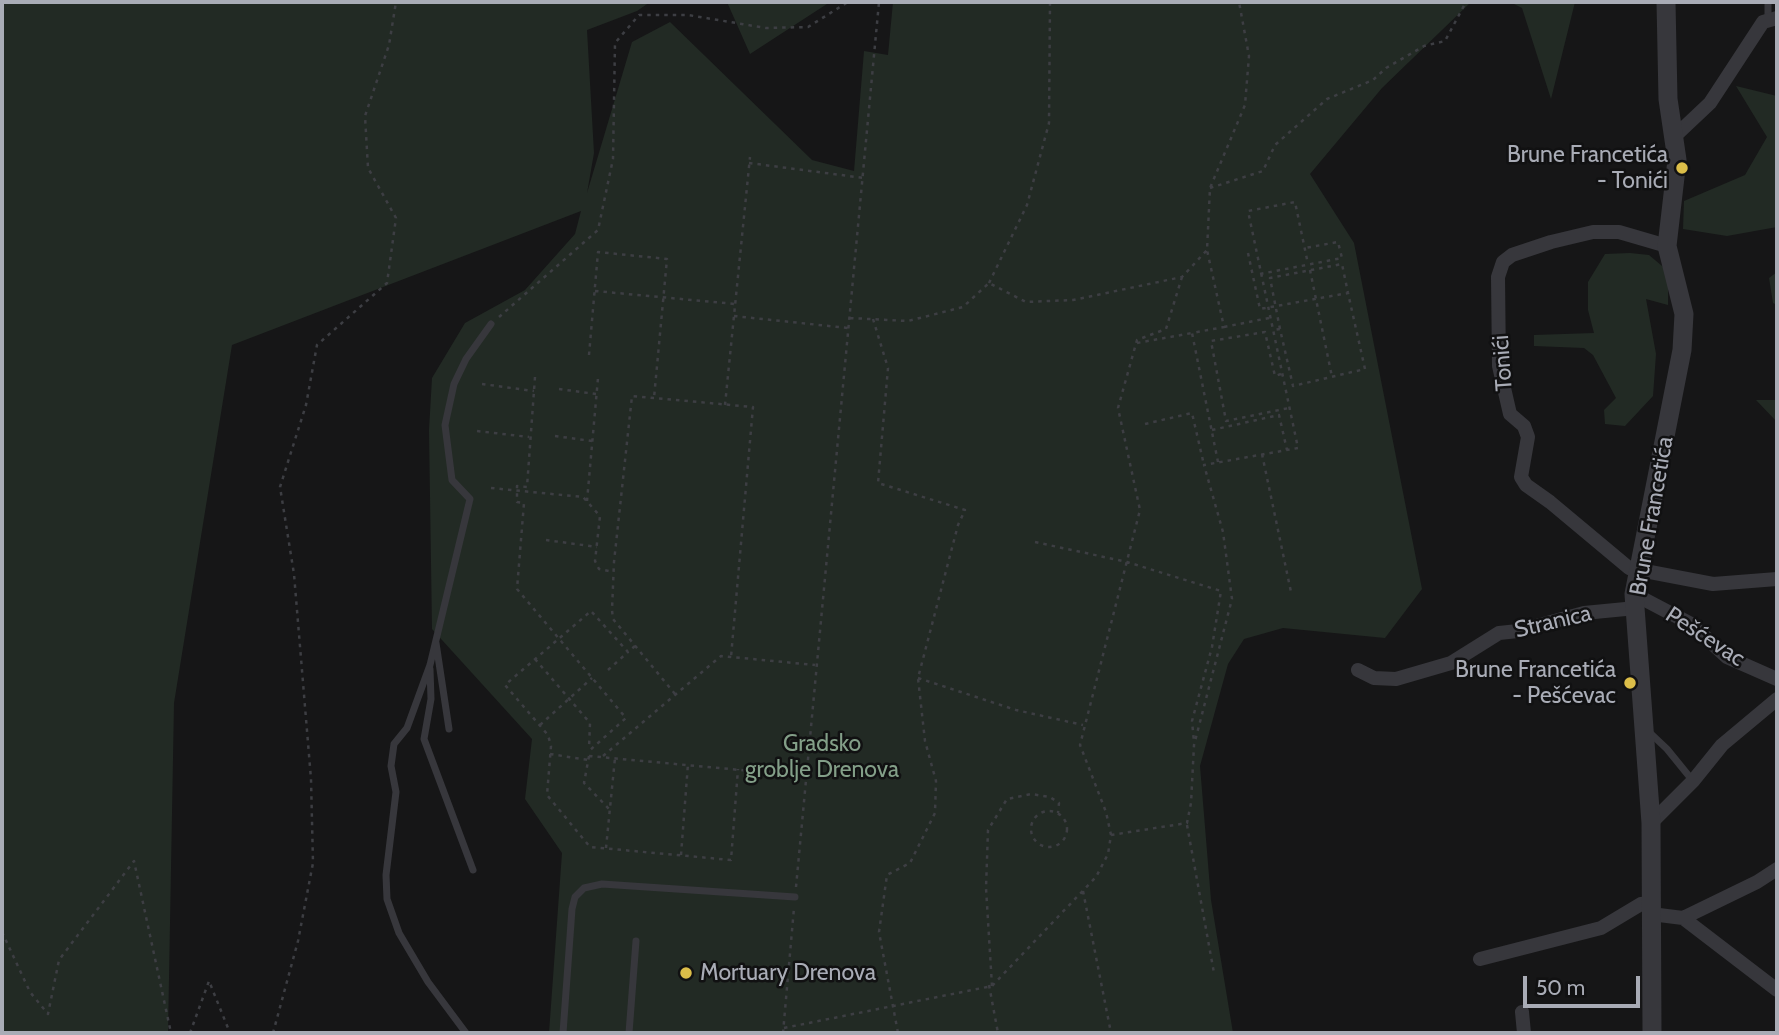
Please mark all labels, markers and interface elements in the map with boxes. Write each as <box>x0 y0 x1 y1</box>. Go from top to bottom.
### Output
place label: Brune Francetića - Tonići <box>1507 141 1668 195</box>
marker: Brune Francetića - Tonići <box>1674 160 1690 176</box>
street label: Tonići <box>1487 334 1519 392</box>
street label: Brune Francetića <box>1624 434 1680 598</box>
street label: Stranica <box>1512 600 1594 644</box>
street label: Pešćevac <box>1660 601 1750 673</box>
place label: Brune Francetića - Pešćevac <box>1455 656 1616 710</box>
marker: Brune Francetića - Pešćevac <box>1622 675 1638 691</box>
park label: Gradsko groblje Drenova <box>745 730 899 784</box>
place label: Mortuary Drenova <box>700 959 876 987</box>
scale bar <box>1527 962 1644 1006</box>
marker: Mortuary Drenova <box>678 965 694 981</box>
text: 50 m <box>1536 975 1585 1000</box>

